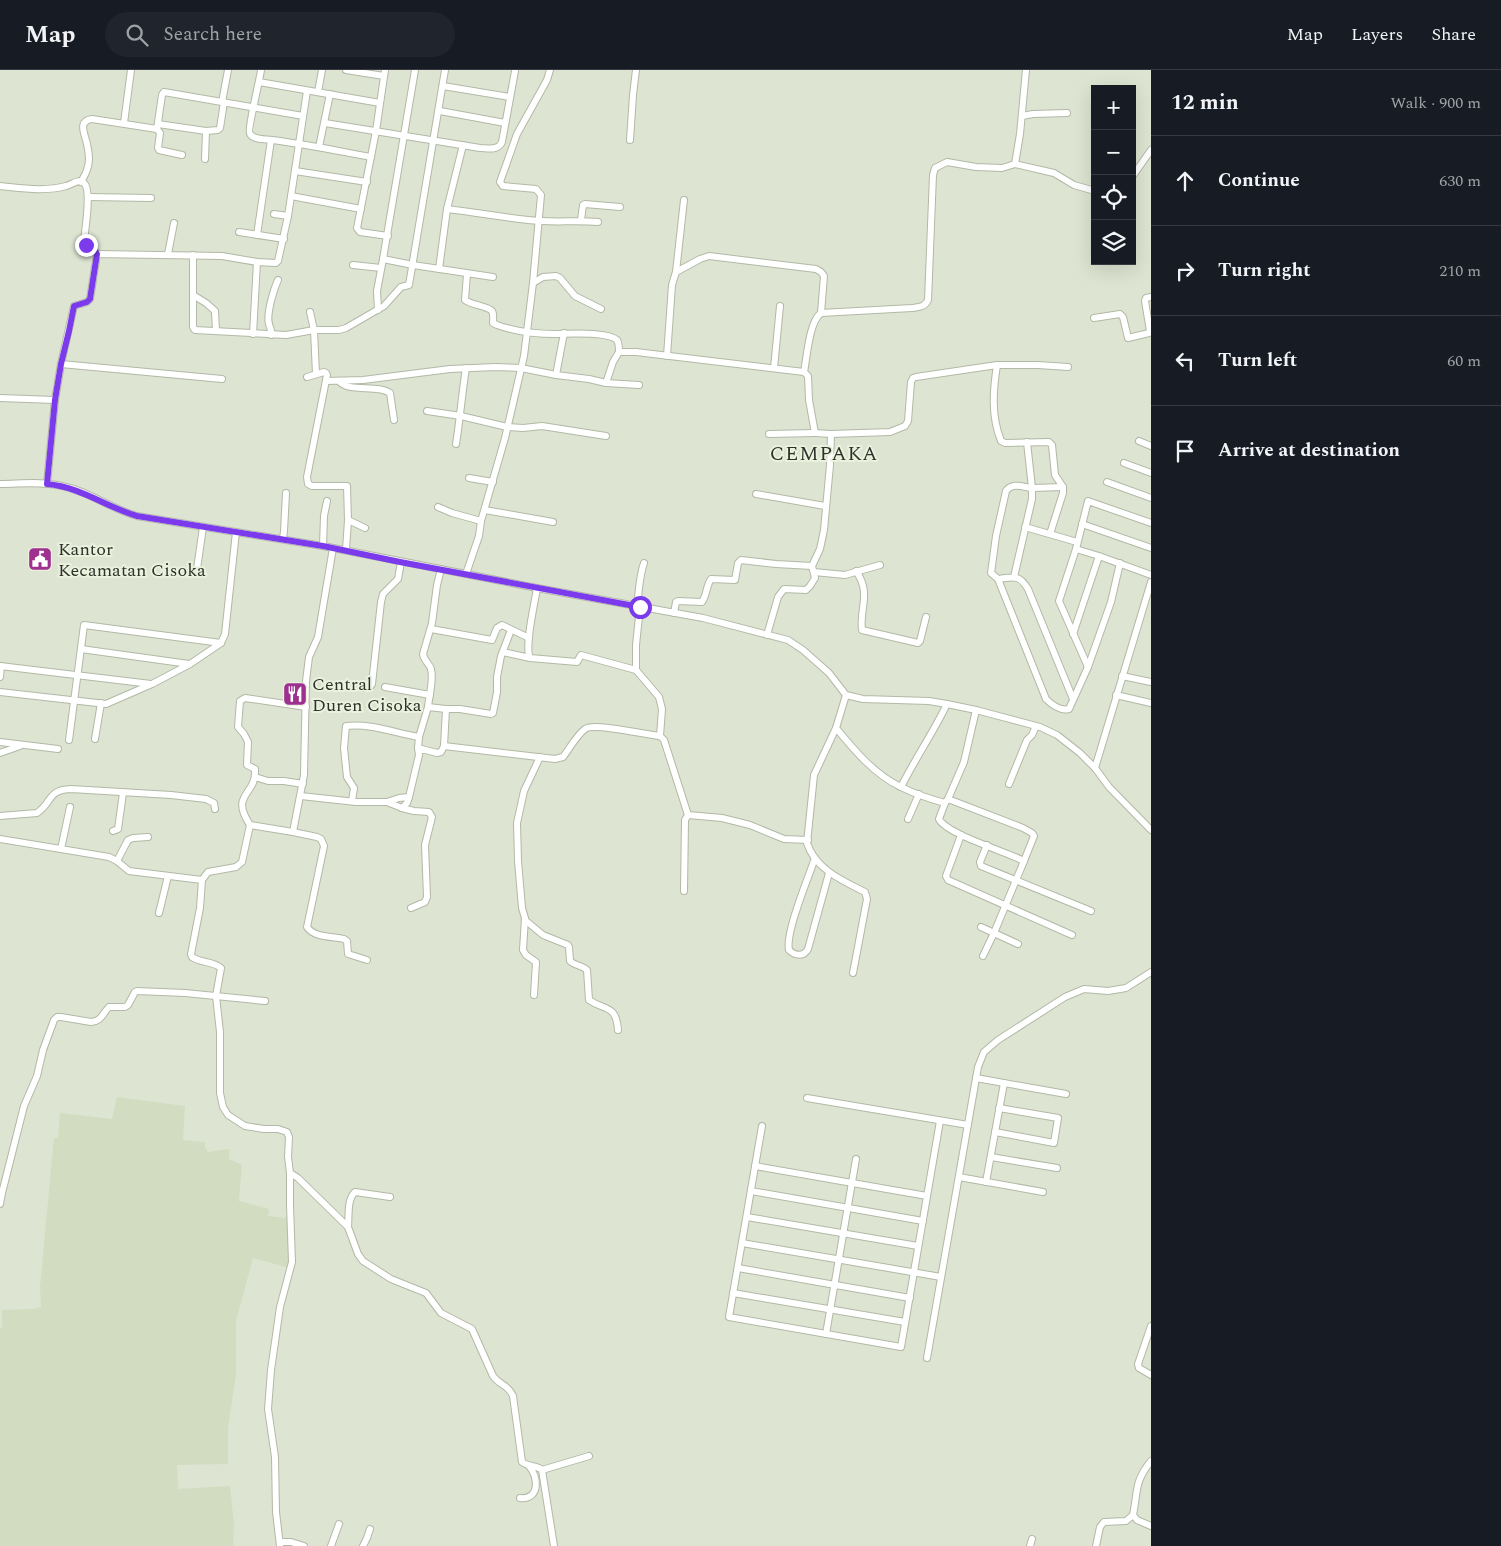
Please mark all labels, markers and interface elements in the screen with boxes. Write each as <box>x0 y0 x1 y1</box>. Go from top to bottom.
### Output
search box <box>105 12 455 57</box>
text: Map <box>25 17 75 53</box>
text: Search here <box>163 20 262 49</box>
icon: search <box>123 21 151 49</box>
text: Map <box>1287 21 1323 48</box>
text: Layers <box>1351 21 1403 48</box>
text: Share <box>1431 21 1476 48</box>
map controls <box>1091 85 1136 265</box>
button: + <box>1091 85 1136 130</box>
text: 12 min <box>1171 87 1239 119</box>
text: Walk · 900 m <box>1390 91 1481 115</box>
button: − <box>1091 130 1136 175</box>
text: Continue <box>1218 166 1300 195</box>
icon: ahead <box>1171 167 1199 195</box>
text: 630 m <box>1439 169 1481 193</box>
button: locate <box>1091 175 1136 220</box>
button: layers <box>1091 220 1136 265</box>
route end <box>75 234 98 257</box>
text: Turn right <box>1218 256 1311 285</box>
icon: right <box>1171 257 1199 285</box>
text: 210 m <box>1439 259 1481 283</box>
text: Turn left <box>1218 346 1297 375</box>
icon: left <box>1171 347 1199 375</box>
text: 60 m <box>1447 349 1481 373</box>
text: Arrive at destination <box>1218 436 1400 465</box>
icon: arrive <box>1171 437 1199 465</box>
district label: CEMPAKA <box>770 439 878 469</box>
place label: Kantor Kecamatan Cisoka <box>58 536 206 584</box>
public building icon: Kantor Kecamatan Cisoka <box>27 546 53 572</box>
route start <box>629 596 652 619</box>
place label: Central Duren Cisoka <box>312 671 422 719</box>
restaurant icon: Central Duren Cisoka <box>282 681 308 707</box>

